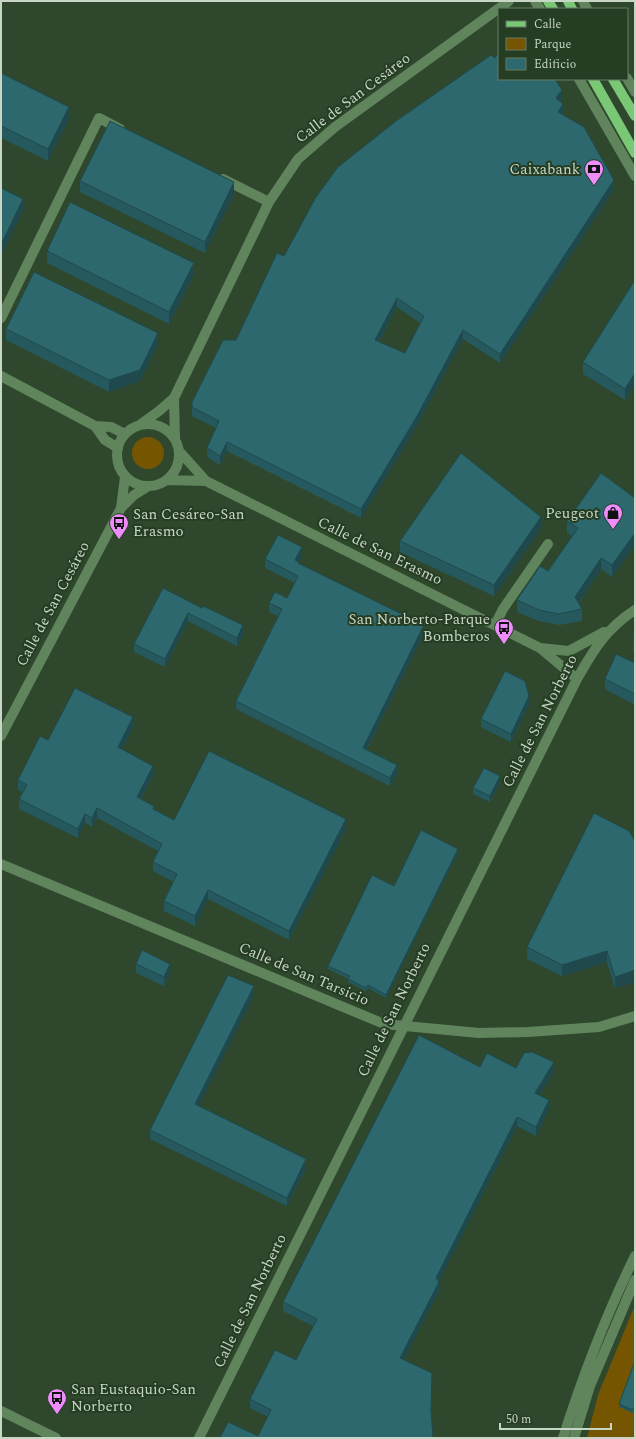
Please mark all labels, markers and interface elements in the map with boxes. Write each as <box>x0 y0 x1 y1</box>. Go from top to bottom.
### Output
legend <box>498 8 628 80</box>
text: Calle <box>534 15 562 34</box>
text: Parque <box>534 35 571 54</box>
street label: Calle de San Cesáreo <box>291 47 415 149</box>
text: Edificio <box>534 55 576 74</box>
place label: Caixabank <box>509 158 580 181</box>
bank icon: Caixabank <box>583 158 605 186</box>
place label: Peugeot <box>545 502 599 525</box>
shop icon: Peugeot <box>602 502 624 530</box>
place label: San Cesáreo-San Erasmo <box>133 503 245 543</box>
street label: Calle de San Erasmo <box>314 511 446 591</box>
bus stop icon: San Cesáreo-San Erasmo <box>108 512 130 540</box>
street label: Calle de San Cesáreo <box>10 537 96 671</box>
place label: San Norberto-Parque Bomberos <box>348 608 490 648</box>
bus stop icon: San Norberto-Parque Bomberos <box>493 617 515 645</box>
street label: Calle de San Norberto <box>496 650 584 792</box>
street label: Calle de San Tarsicio <box>235 936 373 1012</box>
street label: Calle de San Norberto <box>352 939 436 1081</box>
street label: Calle de San Norberto <box>208 1230 292 1372</box>
place label: San Eustaquio-San Norberto <box>71 1378 196 1418</box>
bus stop icon: San Eustaquio-San Norberto <box>46 1387 68 1415</box>
scale bar <box>500 1405 611 1431</box>
text: 50 m <box>506 1410 531 1429</box>

